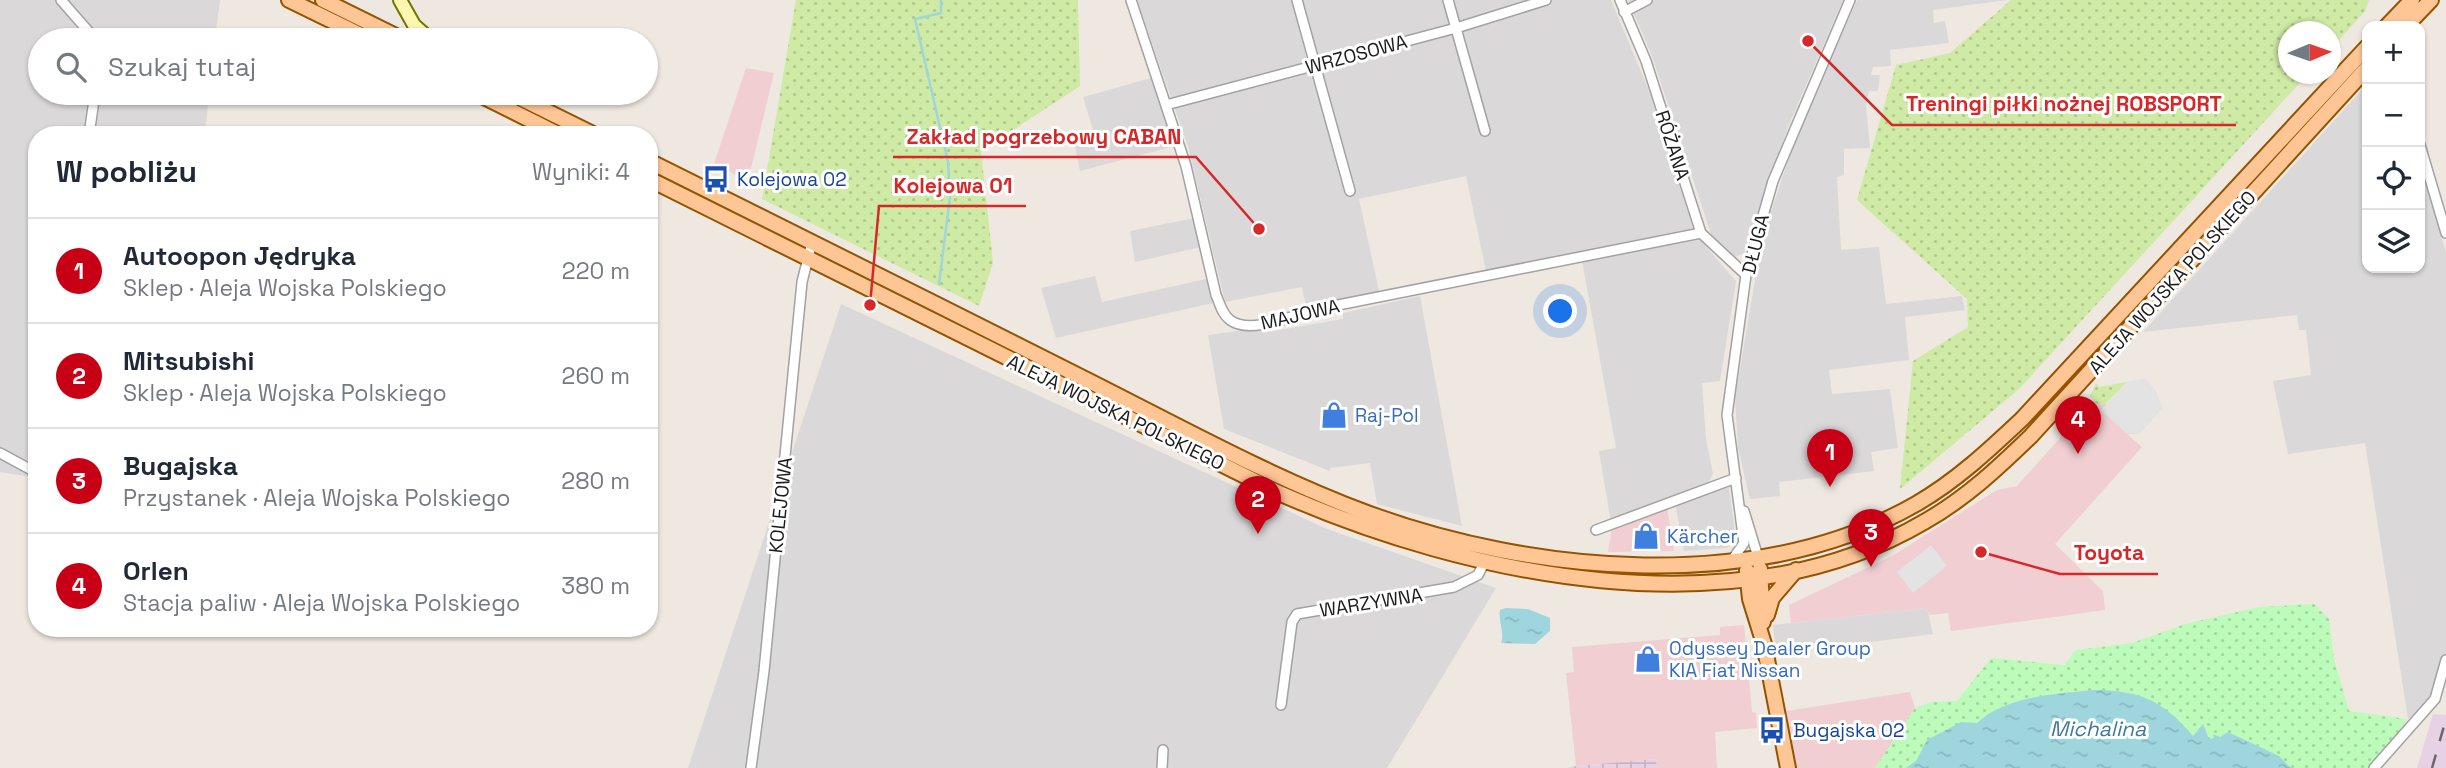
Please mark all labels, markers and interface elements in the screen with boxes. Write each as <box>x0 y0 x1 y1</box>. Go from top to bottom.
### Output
north arrow <box>2278 21 2341 84</box>
map controls <box>2362 21 2425 273</box>
button: + <box>2362 21 2425 84</box>
search box <box>28 28 658 105</box>
street label: WRZOSOWA <box>1303 29 1410 80</box>
icon: search <box>52 48 90 86</box>
text: Szukaj tutaj <box>108 50 256 84</box>
callout: Treningi piłki nożnej ROBSPORT <box>1892 83 2236 125</box>
button: − <box>2362 84 2425 147</box>
text: Treningi piłki nożnej ROBSPORT <box>1906 90 2222 117</box>
street label: RÓŻANA <box>1650 107 1696 183</box>
callout: Zakład pogrzebowy CABAN <box>893 115 1196 157</box>
text: Zakład pogrzebowy CABAN <box>907 123 1181 150</box>
button: locate <box>2362 147 2425 210</box>
text: W pobliżu <box>56 152 197 191</box>
text: Wyniki: 4 <box>532 157 630 187</box>
bus stop icon: Kolejowa 02 <box>701 164 731 194</box>
callout: Kolejowa 01 <box>879 164 1026 206</box>
place label: Kolejowa 02 <box>737 167 847 192</box>
text: Kolejowa 01 <box>894 172 1012 199</box>
street label: ALEJA WOJSKA POLSKIEGO <box>2083 185 2262 379</box>
button: layers <box>2362 210 2425 273</box>
street label: DŁUGA <box>1736 212 1775 277</box>
text: Autoopon Jędryka <box>123 239 356 273</box>
text: 1 <box>74 256 84 286</box>
text: 220 m <box>562 256 630 286</box>
text: Sklep · Aleja Wojska Polskiego <box>123 273 447 303</box>
street label: MAJOWA <box>1258 293 1342 336</box>
your location <box>1543 294 1577 328</box>
text: Mitsubishi <box>123 344 254 378</box>
street label: ALEJA WOJSKA POLSKIEGO <box>1003 349 1229 476</box>
text: 2 <box>72 361 86 391</box>
text: 260 m <box>562 361 630 391</box>
text: Sklep · Aleja Wojska Polskiego <box>123 378 447 408</box>
pin: 4 <box>2055 396 2101 454</box>
shop icon: Raj-Pol <box>1319 400 1349 430</box>
place label: Raj-Pol <box>1355 403 1419 428</box>
pin: 1 <box>1807 429 1853 487</box>
text: Bugajska <box>123 449 238 483</box>
street label: KOLEJOWA <box>763 456 798 554</box>
text: 3 <box>72 466 86 496</box>
text: 280 m <box>561 466 630 496</box>
pin: 2 <box>1235 476 1281 534</box>
text: Przystanek · Aleja Wojska Polskiego <box>123 483 511 513</box>
pin: 3 <box>1848 509 1894 567</box>
shop icon: Kärcher <box>1631 521 1661 551</box>
place label: Kärcher <box>1667 524 1738 549</box>
callout: Toyota <box>2060 532 2158 574</box>
text: Toyota <box>2074 539 2144 566</box>
text: Orlen <box>123 554 189 588</box>
text: 4 <box>72 571 86 601</box>
text: 380 m <box>561 571 630 601</box>
street label: WARZYWNA <box>1318 582 1424 623</box>
text: Stacja paliw · Aleja Wojska Polskiego <box>123 588 520 618</box>
place label: Odyssey Dealer Group KIA Fiat Nissan <box>1669 636 1871 683</box>
shop icon: Odyssey Dealer Group KIA Fiat Nissan <box>1633 644 1663 674</box>
bus stop icon: Bugajska 02 <box>1757 715 1787 745</box>
water label: Michalina <box>2050 715 2147 742</box>
place label: Bugajska 02 <box>1793 718 1904 743</box>

